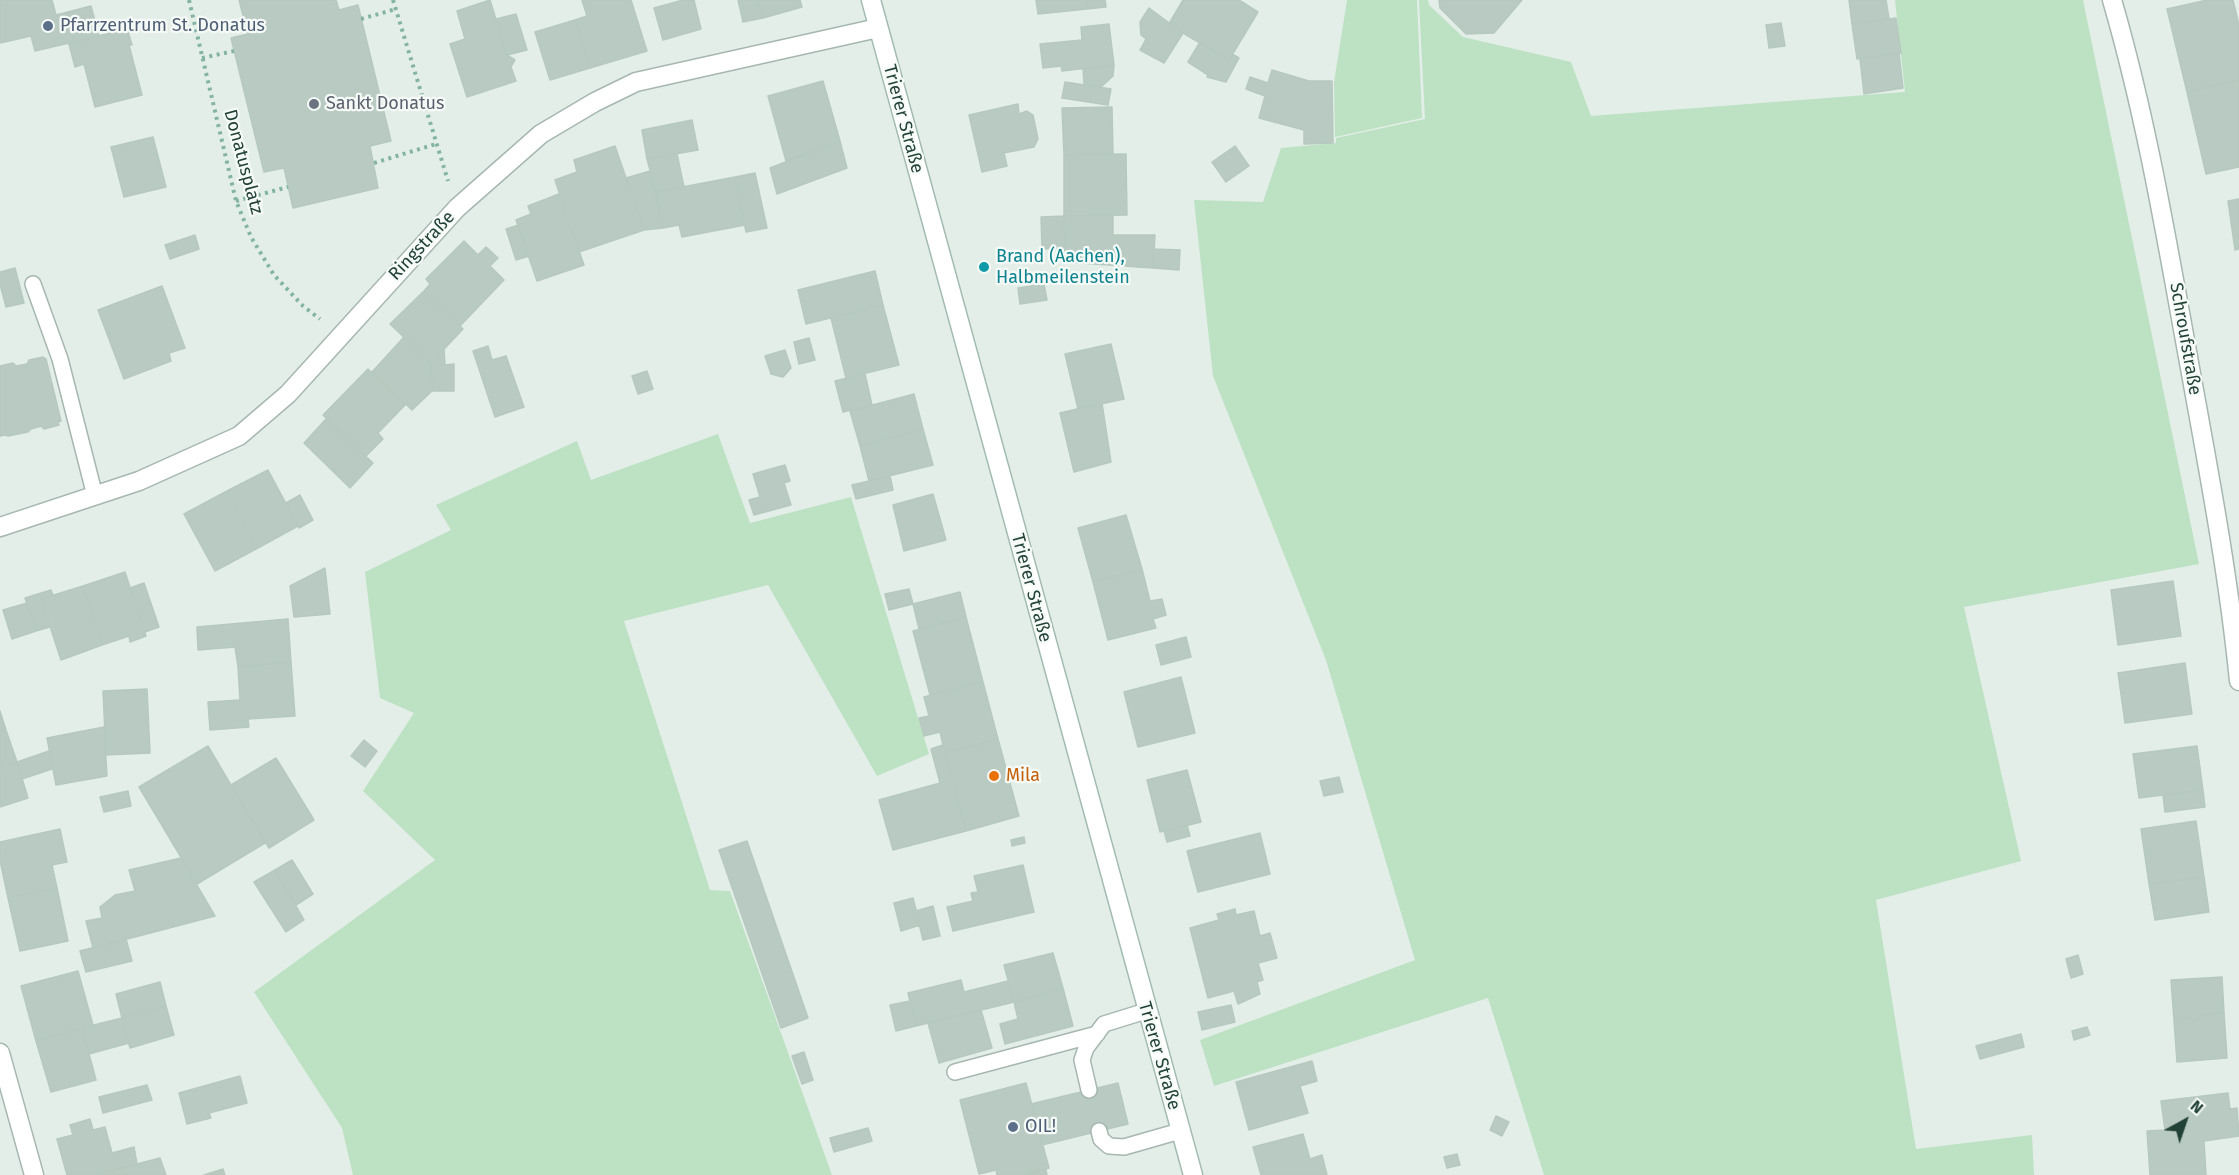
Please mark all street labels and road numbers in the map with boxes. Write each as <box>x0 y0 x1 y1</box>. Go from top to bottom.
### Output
street label: Trierer Straße <box>878 62 928 176</box>
street label: Donatusplatz <box>219 107 267 217</box>
street label: Ringstraße <box>384 207 460 285</box>
street label: Schroufstraße <box>2164 281 2206 397</box>
street label: Trierer Straße <box>1006 531 1056 645</box>
street label: Trierer Straße <box>1133 999 1185 1113</box>

